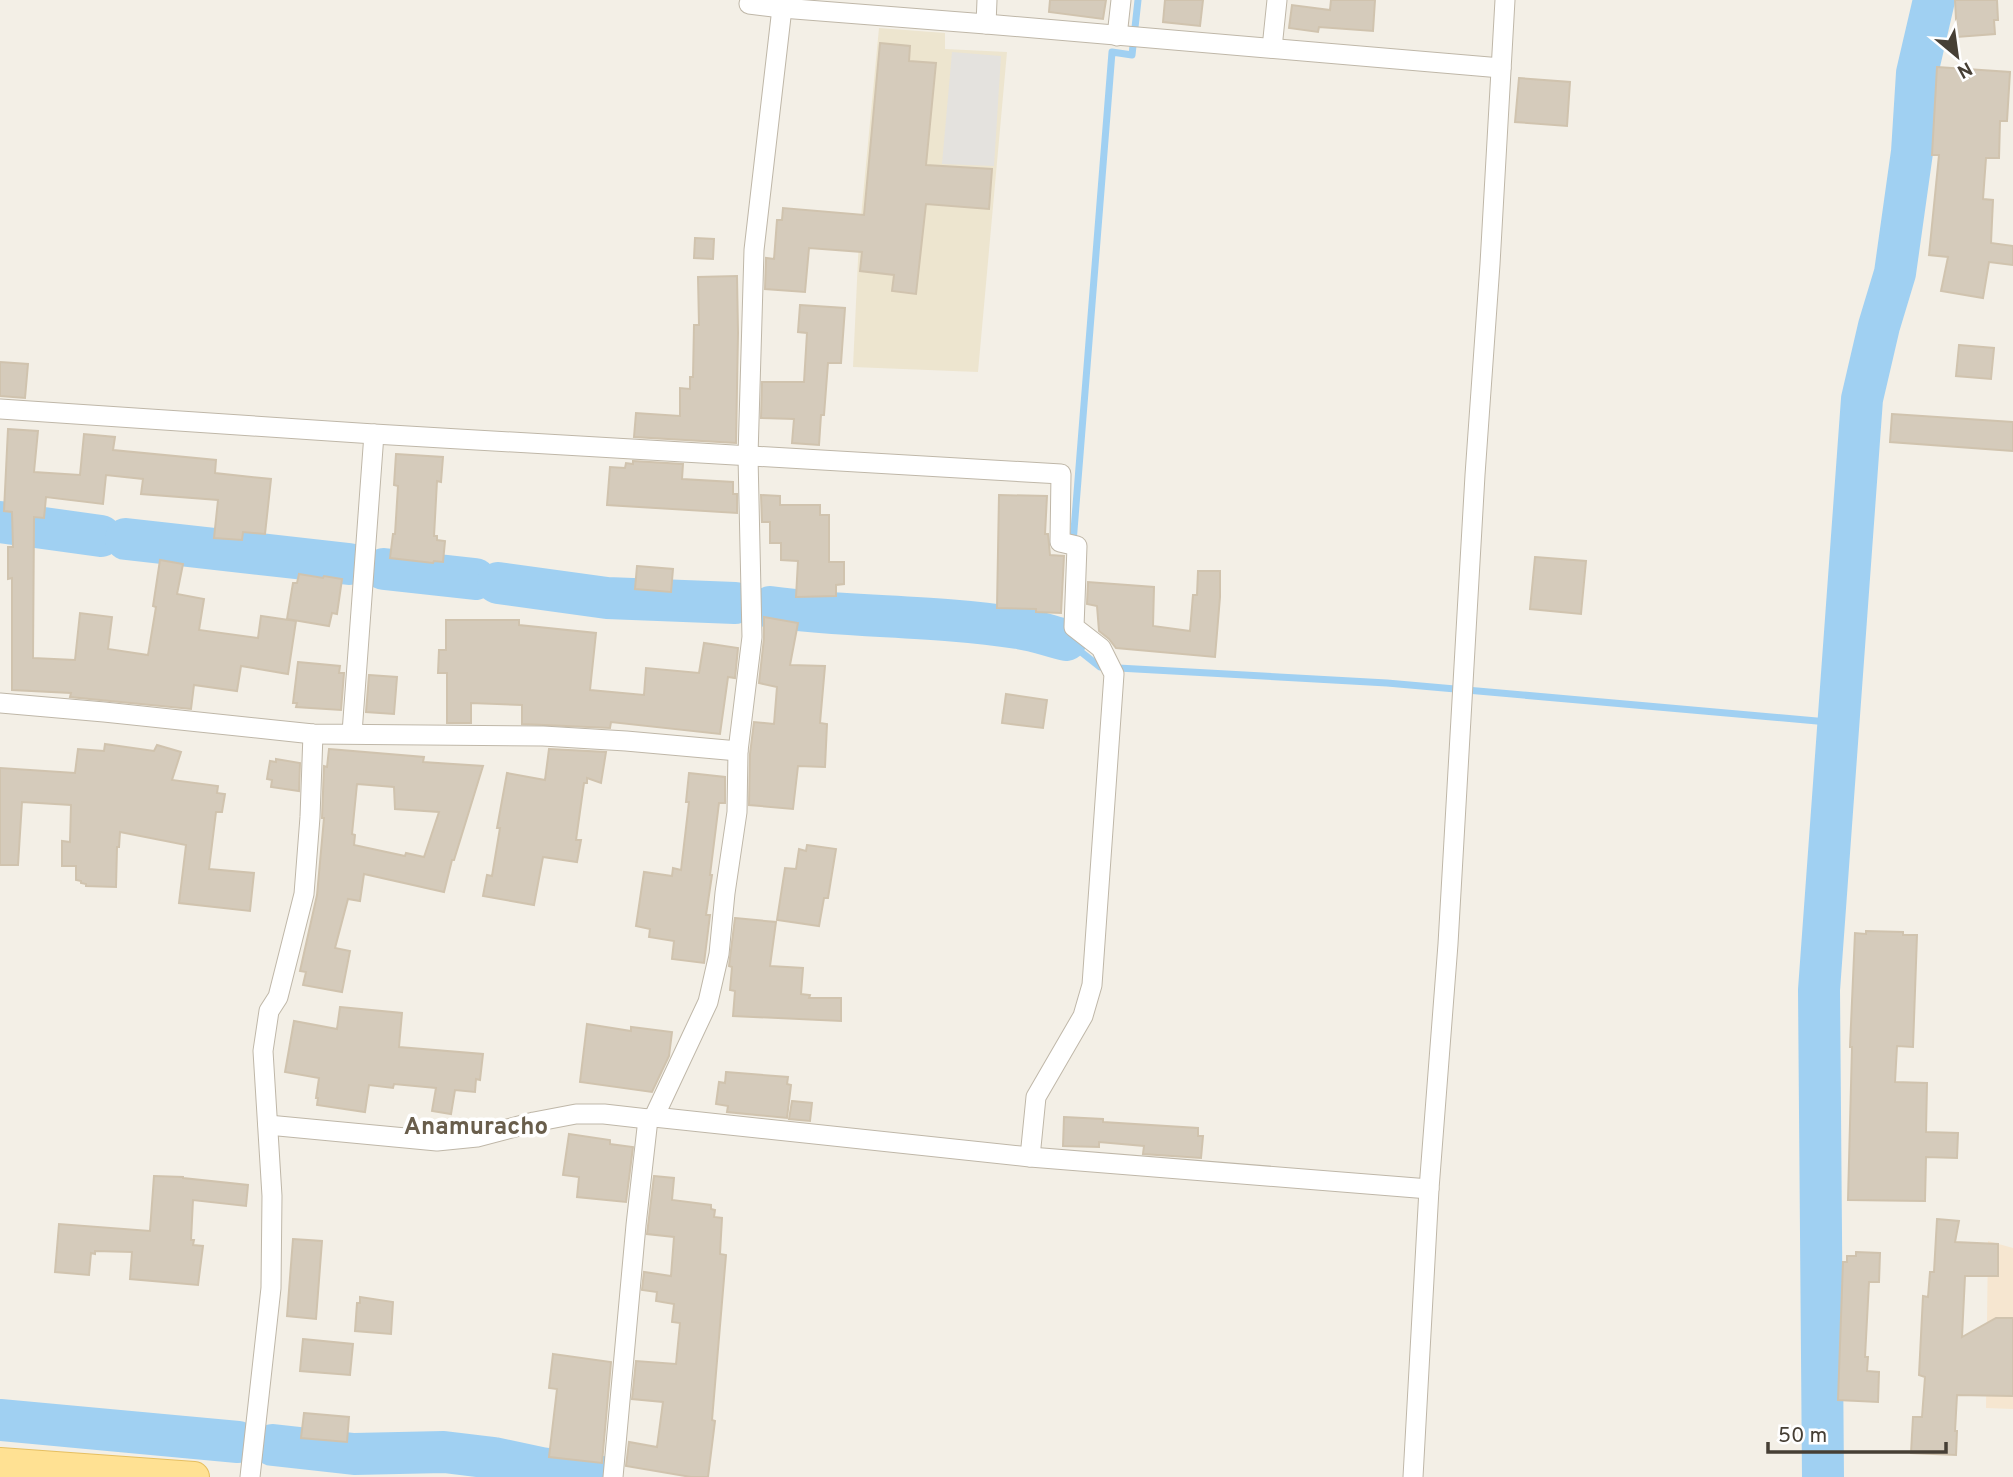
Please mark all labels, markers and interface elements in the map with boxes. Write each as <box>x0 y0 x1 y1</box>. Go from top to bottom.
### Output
north arrow <box>1922 21 1992 91</box>
text: N <box>1952 55 1976 83</box>
district label: Anamuracho <box>404 1113 548 1143</box>
scale bar <box>1768 1410 1946 1454</box>
text: 50 m <box>1778 1423 1827 1450</box>

